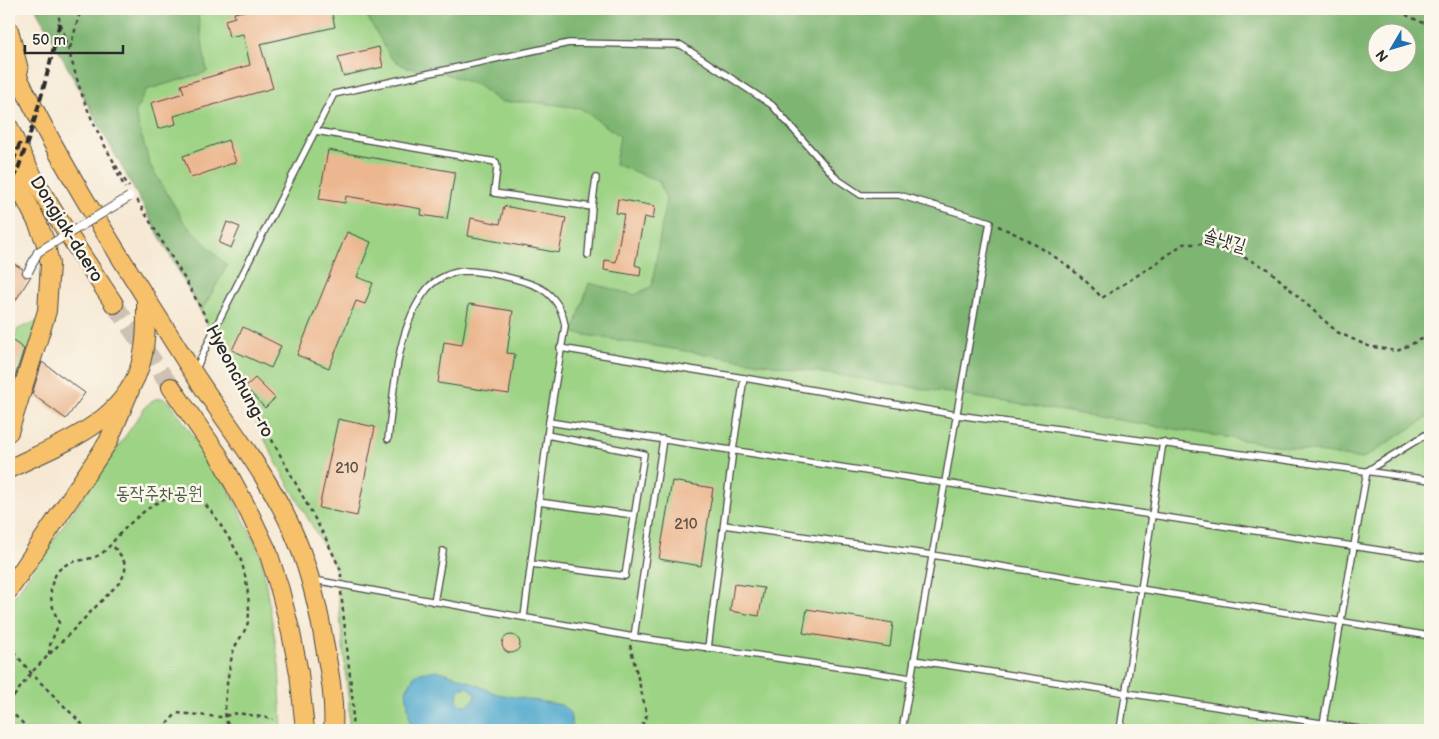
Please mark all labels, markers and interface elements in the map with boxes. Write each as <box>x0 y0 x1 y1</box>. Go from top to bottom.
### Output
scale bar <box>25 22 122 54</box>
north arrow <box>1366 22 1416 72</box>
text: 50 m <box>32 31 66 50</box>
text: N <box>1372 46 1392 65</box>
street label: Dongjak-daero <box>26 172 108 286</box>
street label: 솔냇길 <box>1201 224 1249 257</box>
street label: Hyeonchung-ro <box>201 321 278 441</box>
house number: 210 <box>335 459 359 478</box>
park label: 동작주차공원 <box>116 483 202 504</box>
house number: 210 <box>674 515 698 534</box>

